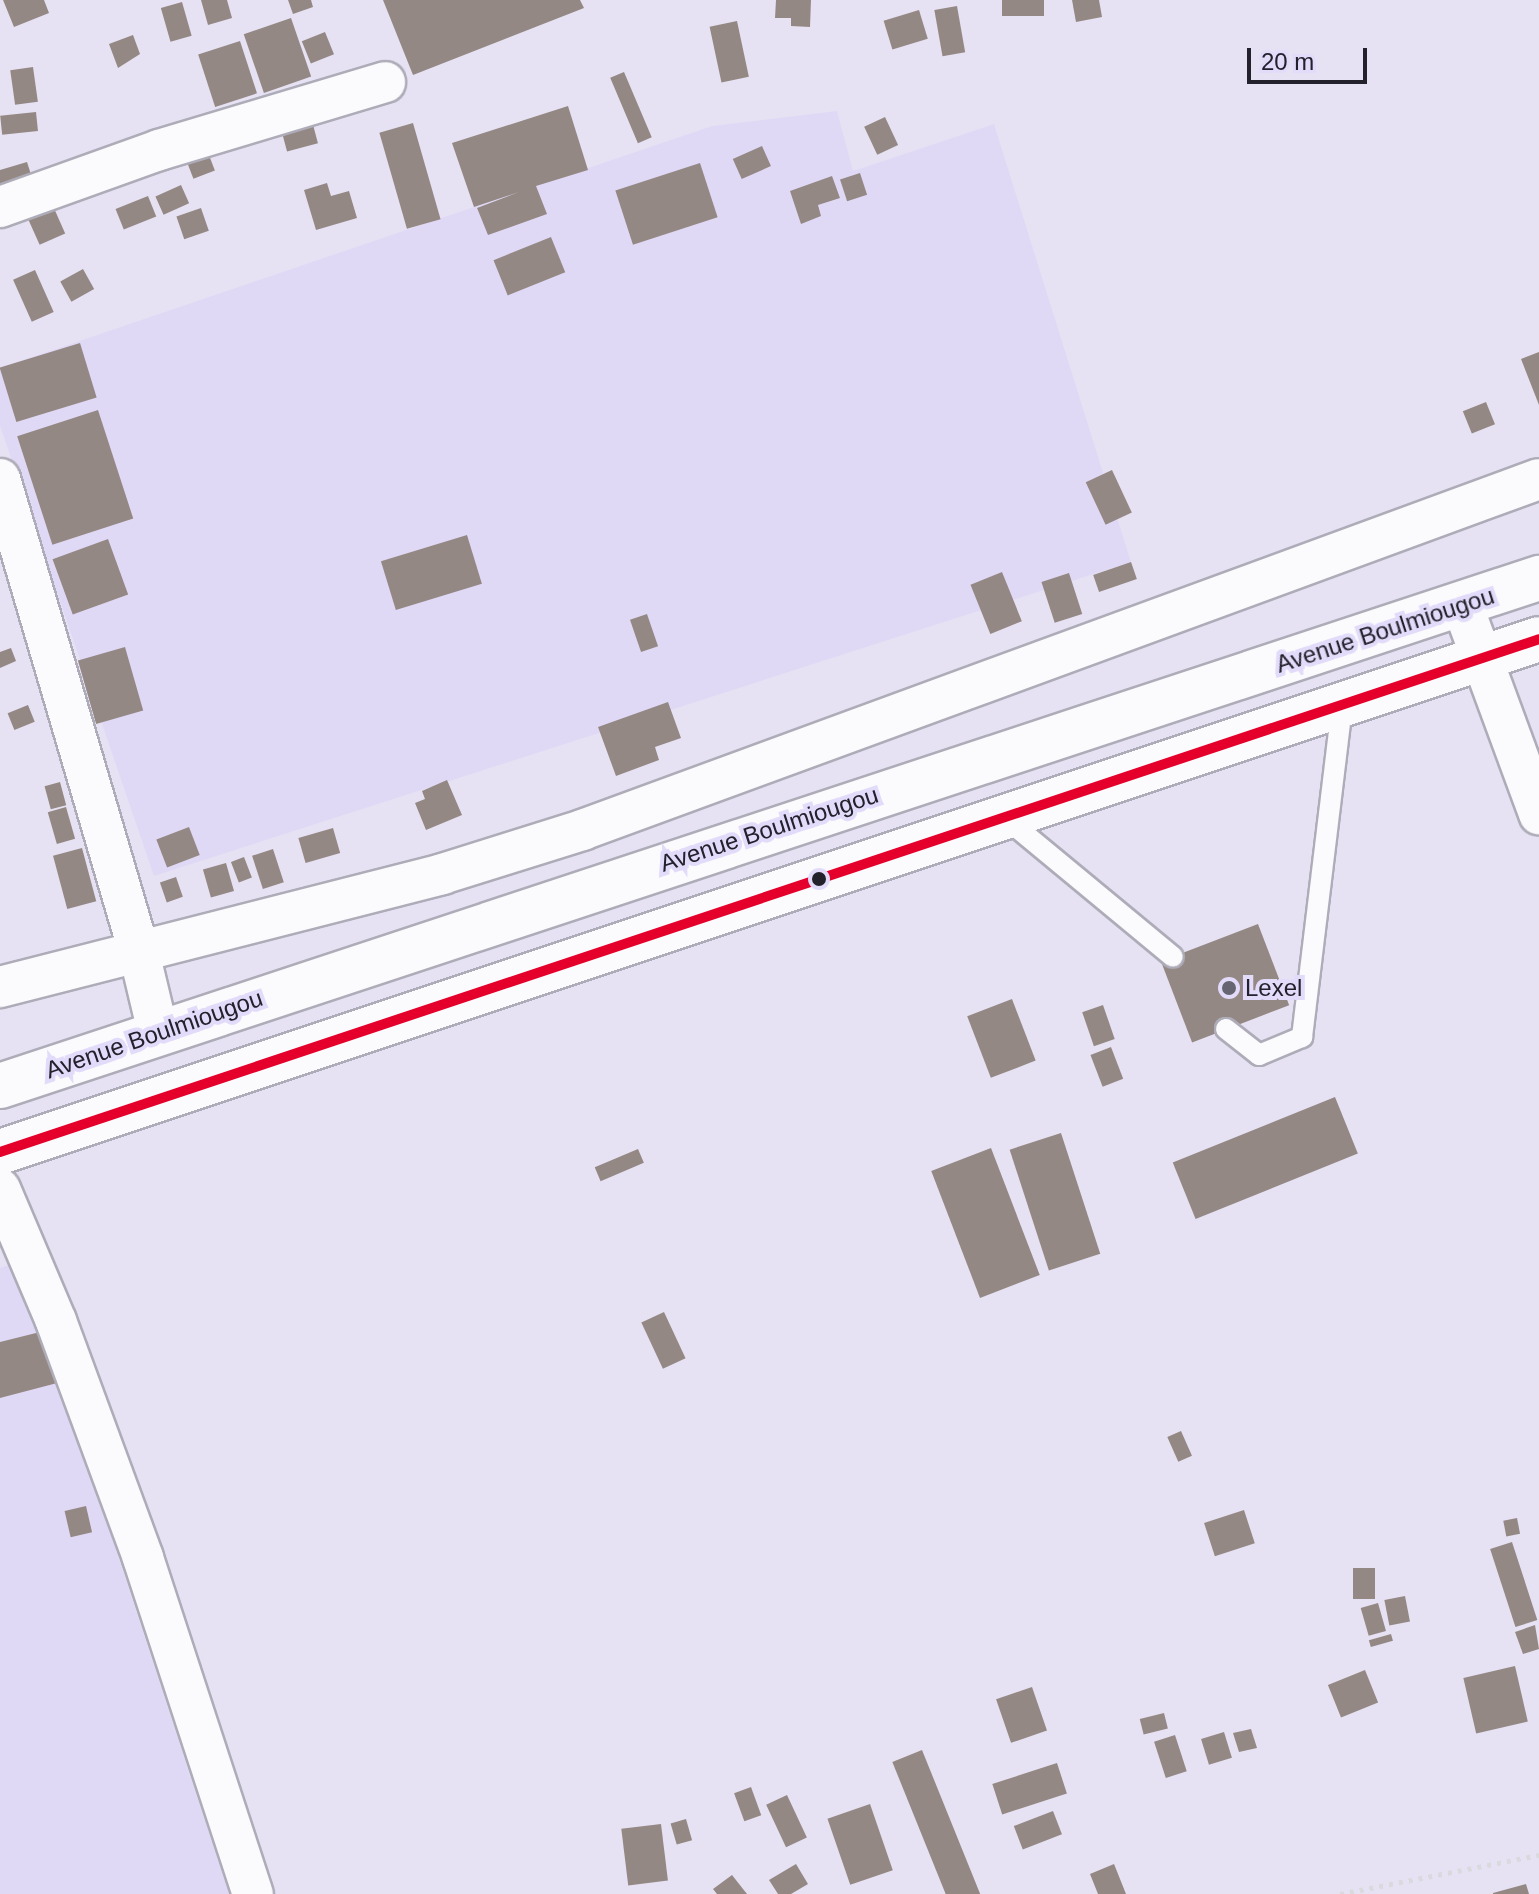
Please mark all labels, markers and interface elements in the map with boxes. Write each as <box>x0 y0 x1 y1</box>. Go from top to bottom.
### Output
scale bar <box>1251 32 1371 82</box>
text: 20 m <box>1261 48 1314 75</box>
street label: Avenue Boulmiougou <box>1272 581 1498 679</box>
street label: Avenue Boulmiougou <box>656 780 882 878</box>
unlabelled marker <box>811 871 827 887</box>
place label: Lexel <box>1245 974 1302 1002</box>
marker: Lexel <box>1220 979 1238 997</box>
street label: Avenue Boulmiougou <box>42 983 266 1085</box>

